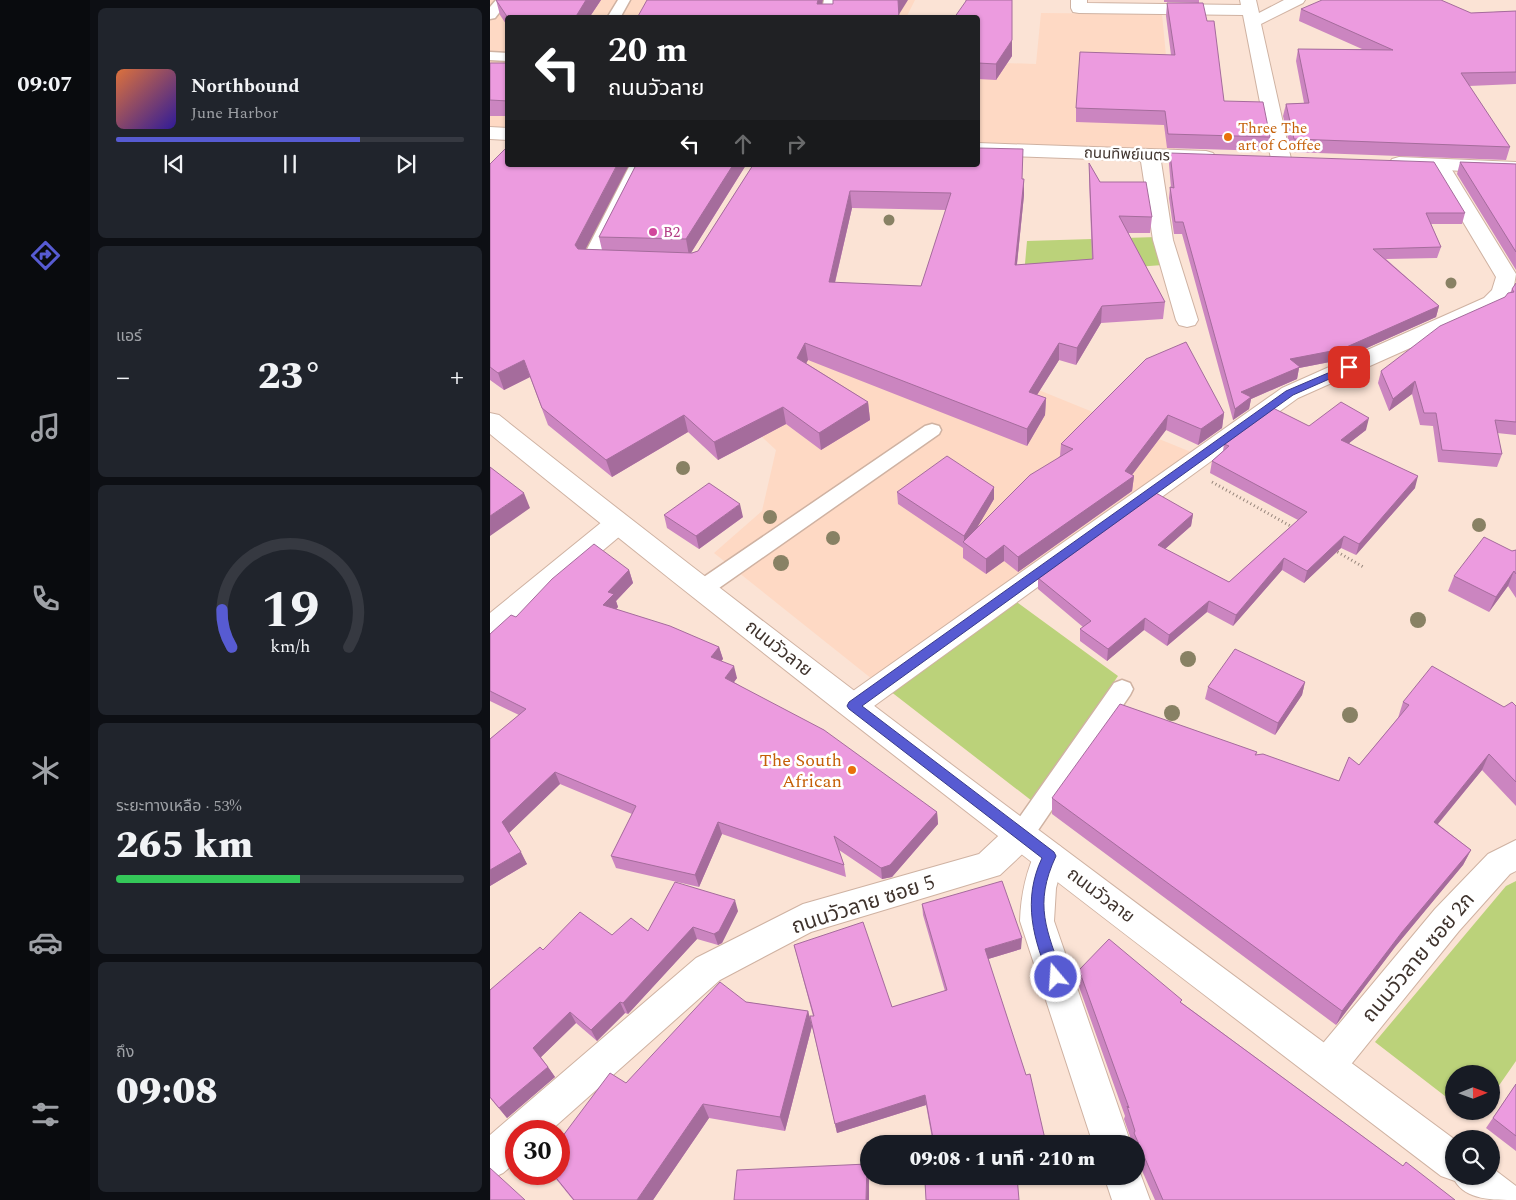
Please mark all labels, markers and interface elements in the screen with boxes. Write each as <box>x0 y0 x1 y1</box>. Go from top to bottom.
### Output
text: 20 m <box>608 24 688 77</box>
icon: left <box>525 35 590 100</box>
text: 09:07 <box>17 68 73 101</box>
text: Northbound <box>191 72 300 101</box>
text: ถนนวัวลาย <box>608 72 704 105</box>
text: June Harbor <box>191 101 278 125</box>
place label: Three The art of Coffee <box>1238 117 1321 157</box>
icon: left <box>676 130 704 158</box>
icon: ahead <box>729 130 757 158</box>
icon: right <box>782 130 810 158</box>
marker: Three The art of Coffee <box>1222 131 1234 143</box>
street label: ถนนทิพย์เนตร <box>1083 142 1170 167</box>
icon: previous <box>160 150 188 178</box>
icon: pause <box>276 150 304 178</box>
icon: next <box>392 150 420 178</box>
place label: B2 <box>663 221 680 244</box>
marker: B2 <box>647 226 659 238</box>
icon: directions <box>28 238 63 273</box>
text: แอร์ <box>116 324 142 348</box>
pin <box>1328 346 1370 388</box>
text: 23° <box>258 348 322 406</box>
icon: arrive <box>1335 353 1363 381</box>
text: − <box>116 356 130 399</box>
text: + <box>450 356 464 399</box>
icon: music <box>28 410 63 445</box>
text: 19 <box>261 571 319 650</box>
icon: phone <box>28 581 63 616</box>
street label: ถนนวัวลาย <box>739 613 818 683</box>
text: km/h <box>270 633 310 660</box>
place label: The South African <box>760 747 842 795</box>
icon: climate <box>28 753 63 788</box>
marker: The South African <box>846 764 858 776</box>
text: ระยะทางเหลือ · 53% <box>116 794 241 818</box>
text: 265 km <box>116 817 253 875</box>
street label: ถนนวัวลาย <box>1061 861 1140 930</box>
street label: ถนนวัวลาย ซอย 5 <box>787 867 939 943</box>
street label: ถนนวัวลาย ซอย 2ก <box>1354 885 1483 1030</box>
icon: car <box>28 925 63 960</box>
position arrow <box>1029 950 1081 1002</box>
text: ถึง <box>116 1040 134 1064</box>
text: 09:08 <box>116 1063 218 1121</box>
north arrow <box>1445 1065 1500 1120</box>
map controls <box>1445 1065 1500 1185</box>
icon: filters <box>28 1097 63 1132</box>
speed limit sign: 30 <box>505 1120 570 1185</box>
button: search <box>1445 1130 1500 1185</box>
text: 09:08 · 1 นาที · 210 m <box>910 1145 1095 1174</box>

